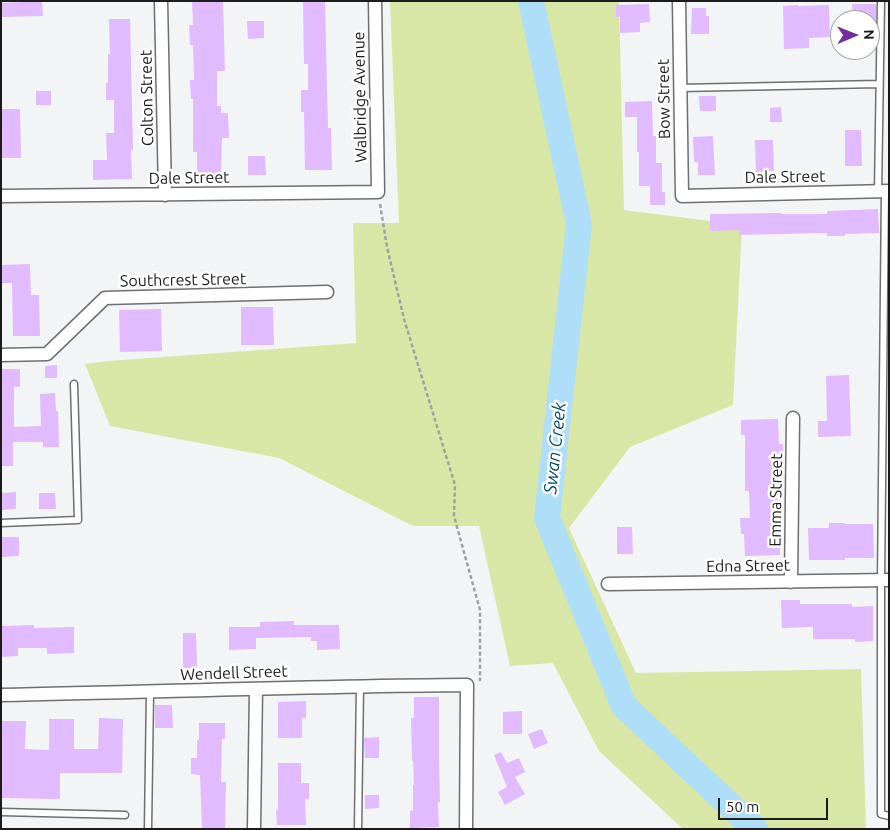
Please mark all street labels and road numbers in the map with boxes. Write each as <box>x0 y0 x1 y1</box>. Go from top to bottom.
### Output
street label: Walbridge Avenue <box>349 31 371 163</box>
street label: Colton Street <box>137 50 157 146</box>
street label: Bow Street <box>654 59 674 139</box>
street label: Dale Street <box>744 167 826 187</box>
street label: Dale Street <box>148 168 230 188</box>
street label: Southcrest Street <box>120 269 246 291</box>
street label: Emma Street <box>766 453 786 547</box>
street label: Edna Street <box>706 556 790 576</box>
street label: Wendell Street <box>180 662 288 684</box>

